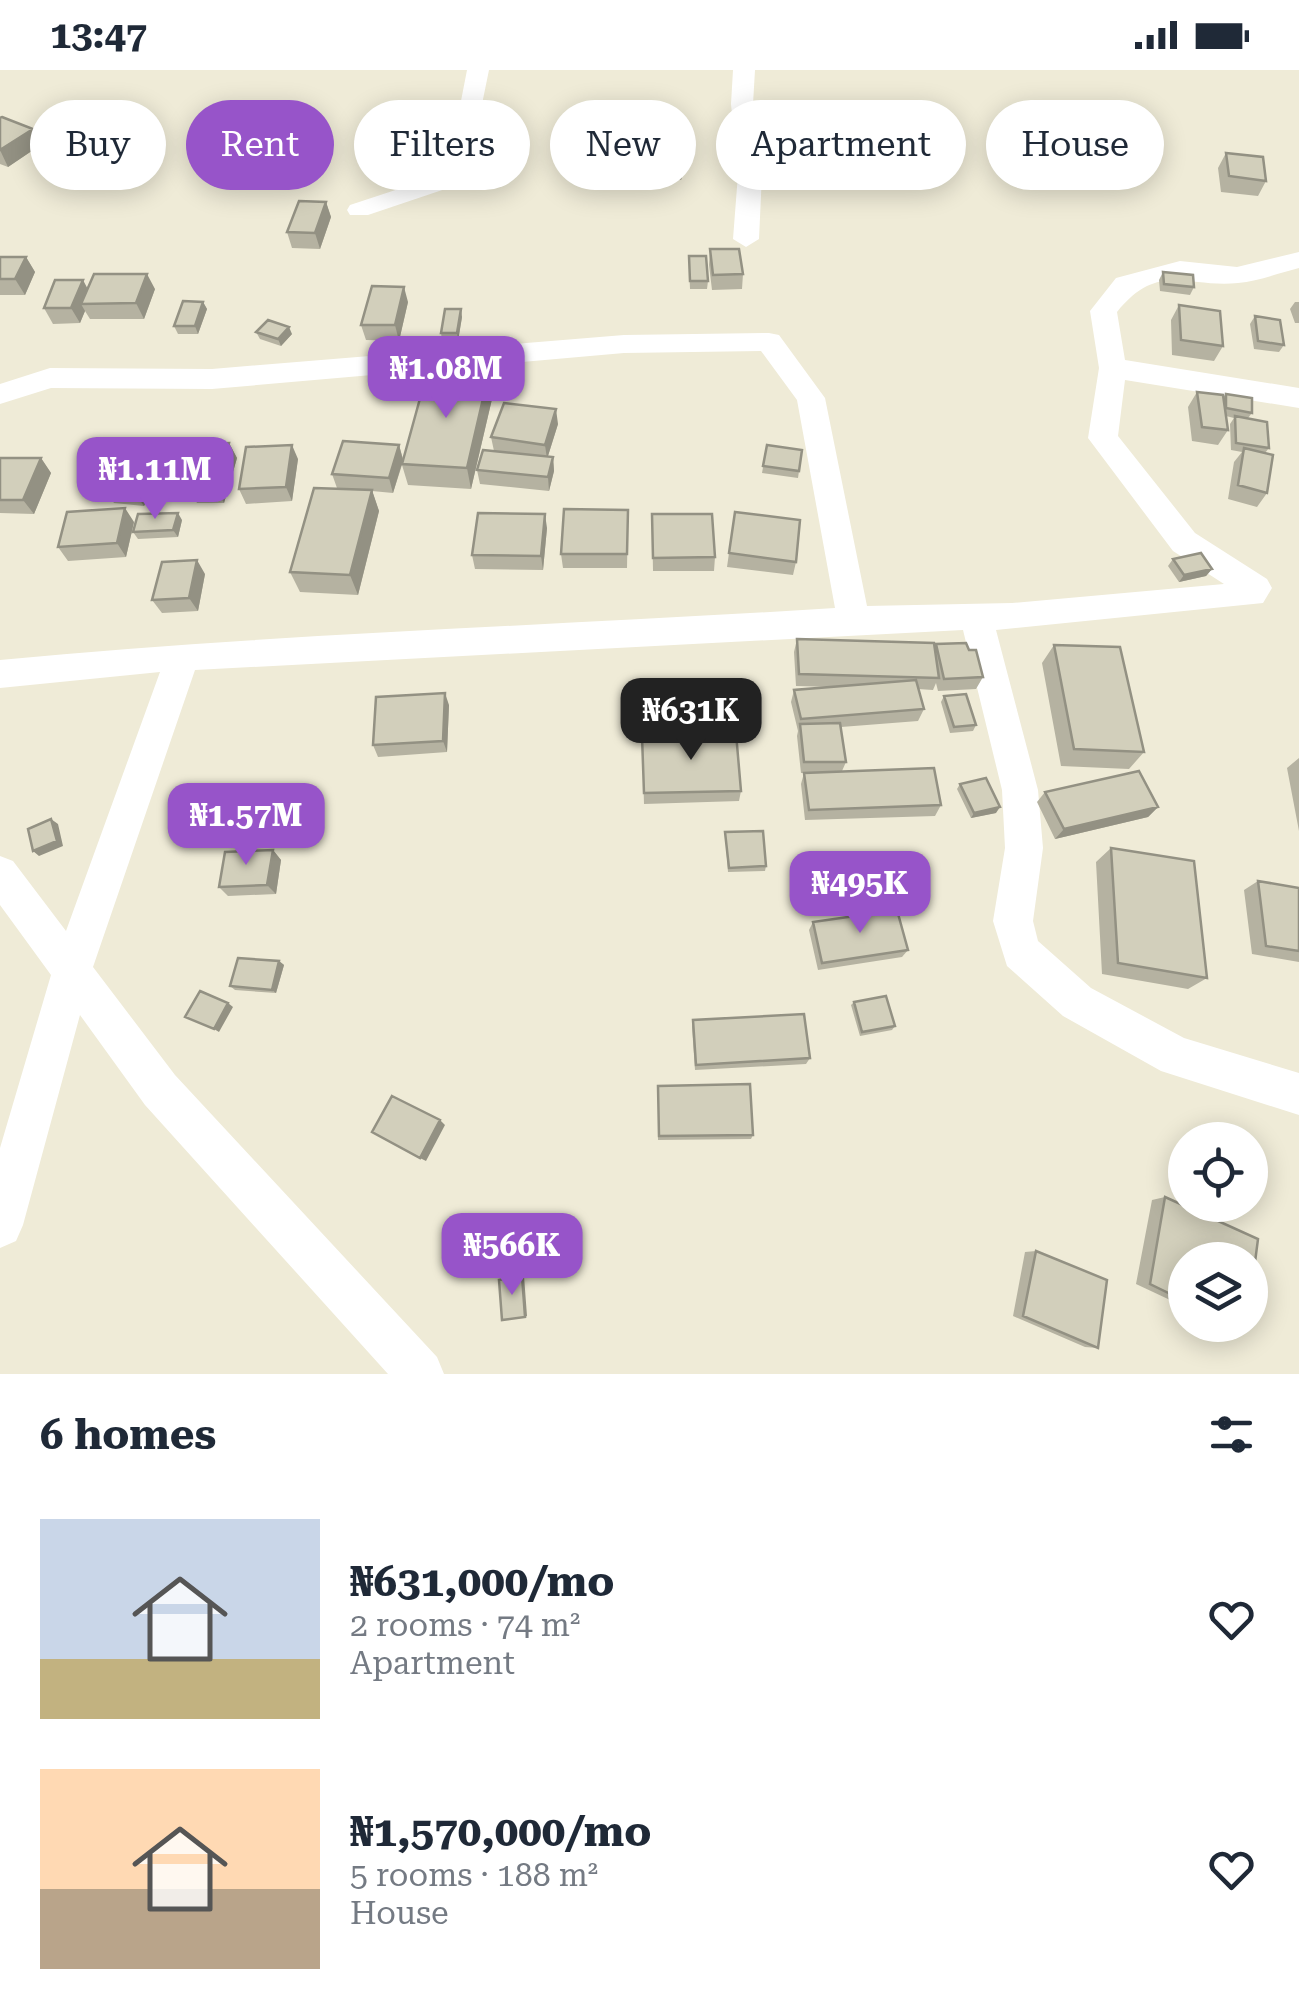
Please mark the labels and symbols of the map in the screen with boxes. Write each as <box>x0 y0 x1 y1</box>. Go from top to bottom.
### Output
pin: ₦1.08M <box>365 336 527 421</box>
pin: ₦1.11M <box>74 437 236 522</box>
pin: ₦631K <box>621 678 761 763</box>
pin: ₦1.57M <box>165 783 327 868</box>
pin: ₦495K <box>790 851 930 936</box>
pin: ₦566K <box>442 1213 582 1298</box>

